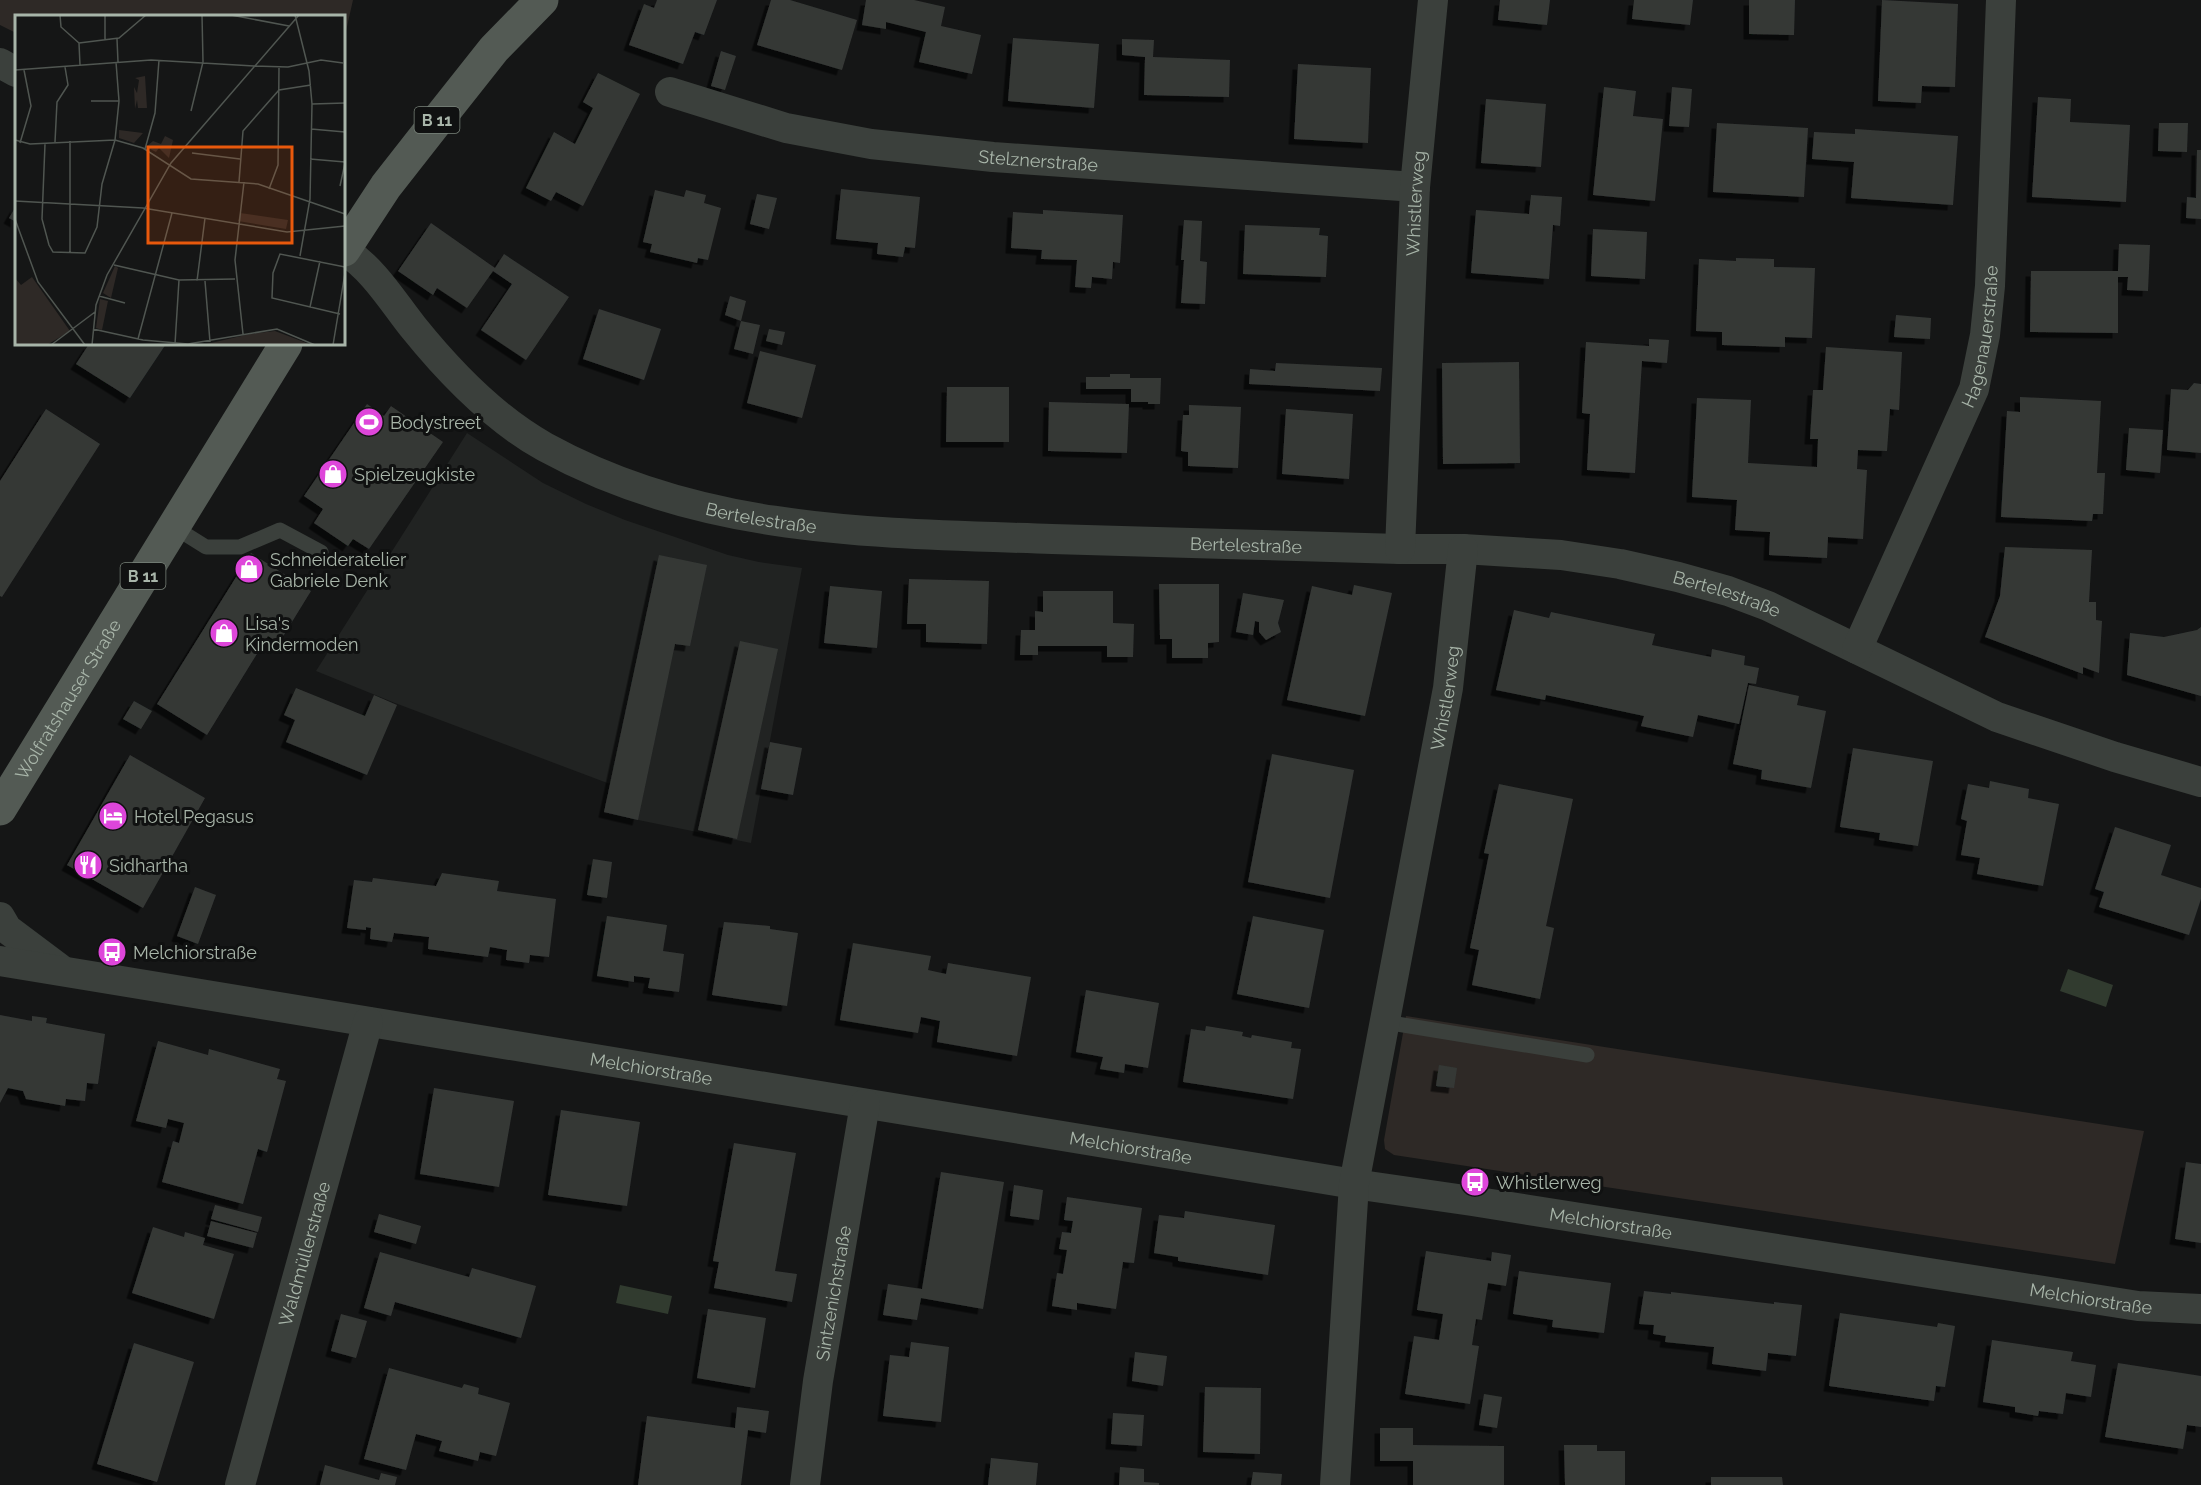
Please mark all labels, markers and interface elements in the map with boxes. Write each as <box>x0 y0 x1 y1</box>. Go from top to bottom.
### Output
inset map <box>15 15 345 345</box>
road number: B 11 <box>414 107 460 133</box>
street label: Stelznerstraße <box>977 145 1099 175</box>
street label: Whistlerweg <box>1402 150 1429 257</box>
street label: Hagenauerstraße <box>1957 265 2001 411</box>
sports icon: Bodystreet <box>353 406 385 438</box>
place label: Bodystreet <box>390 412 481 433</box>
shop icon: Spielzeugkiste <box>317 458 349 490</box>
place label: Spielzeugkiste <box>354 464 475 485</box>
street label: Bertelestraße <box>704 497 818 537</box>
street label: Bertelestraße <box>1190 532 1303 557</box>
place label: Schneideratelier Gabriele Denk <box>270 549 407 591</box>
shop icon: Schneideratelier Gabriele Denk <box>233 553 265 585</box>
road number: B 11 <box>120 563 166 589</box>
street label: Bertelestraße <box>1671 566 1785 621</box>
place label: Lisa's Kindermoden <box>245 613 359 655</box>
street label: Wolfratshauser Straße <box>10 615 125 783</box>
shop icon: Lisa's Kindermoden <box>208 617 240 649</box>
street label: Whistlerweg <box>1426 645 1463 752</box>
hotel icon: Hotel Pegasus <box>97 800 129 832</box>
place label: Hotel Pegasus <box>134 806 254 827</box>
restaurant icon: Sidhartha <box>72 849 104 881</box>
place label: Sidhartha <box>109 855 188 876</box>
bus stop icon: Melchiorstraße <box>96 936 128 968</box>
place label: Melchiorstraße <box>133 942 257 963</box>
street label: Melchiorstraße <box>588 1048 714 1089</box>
street label: Melchiorstraße <box>1068 1127 1194 1168</box>
bus stop icon: Whistlerweg <box>1459 1166 1491 1198</box>
place label: Whistlerweg <box>1496 1172 1602 1193</box>
street label: Waldmüllerstraße <box>274 1179 334 1328</box>
street label: Melchiorstraße <box>1548 1203 1674 1243</box>
street label: Sintzenichstraße <box>811 1224 855 1362</box>
street label: Melchiorstraße <box>2028 1279 2153 1317</box>

